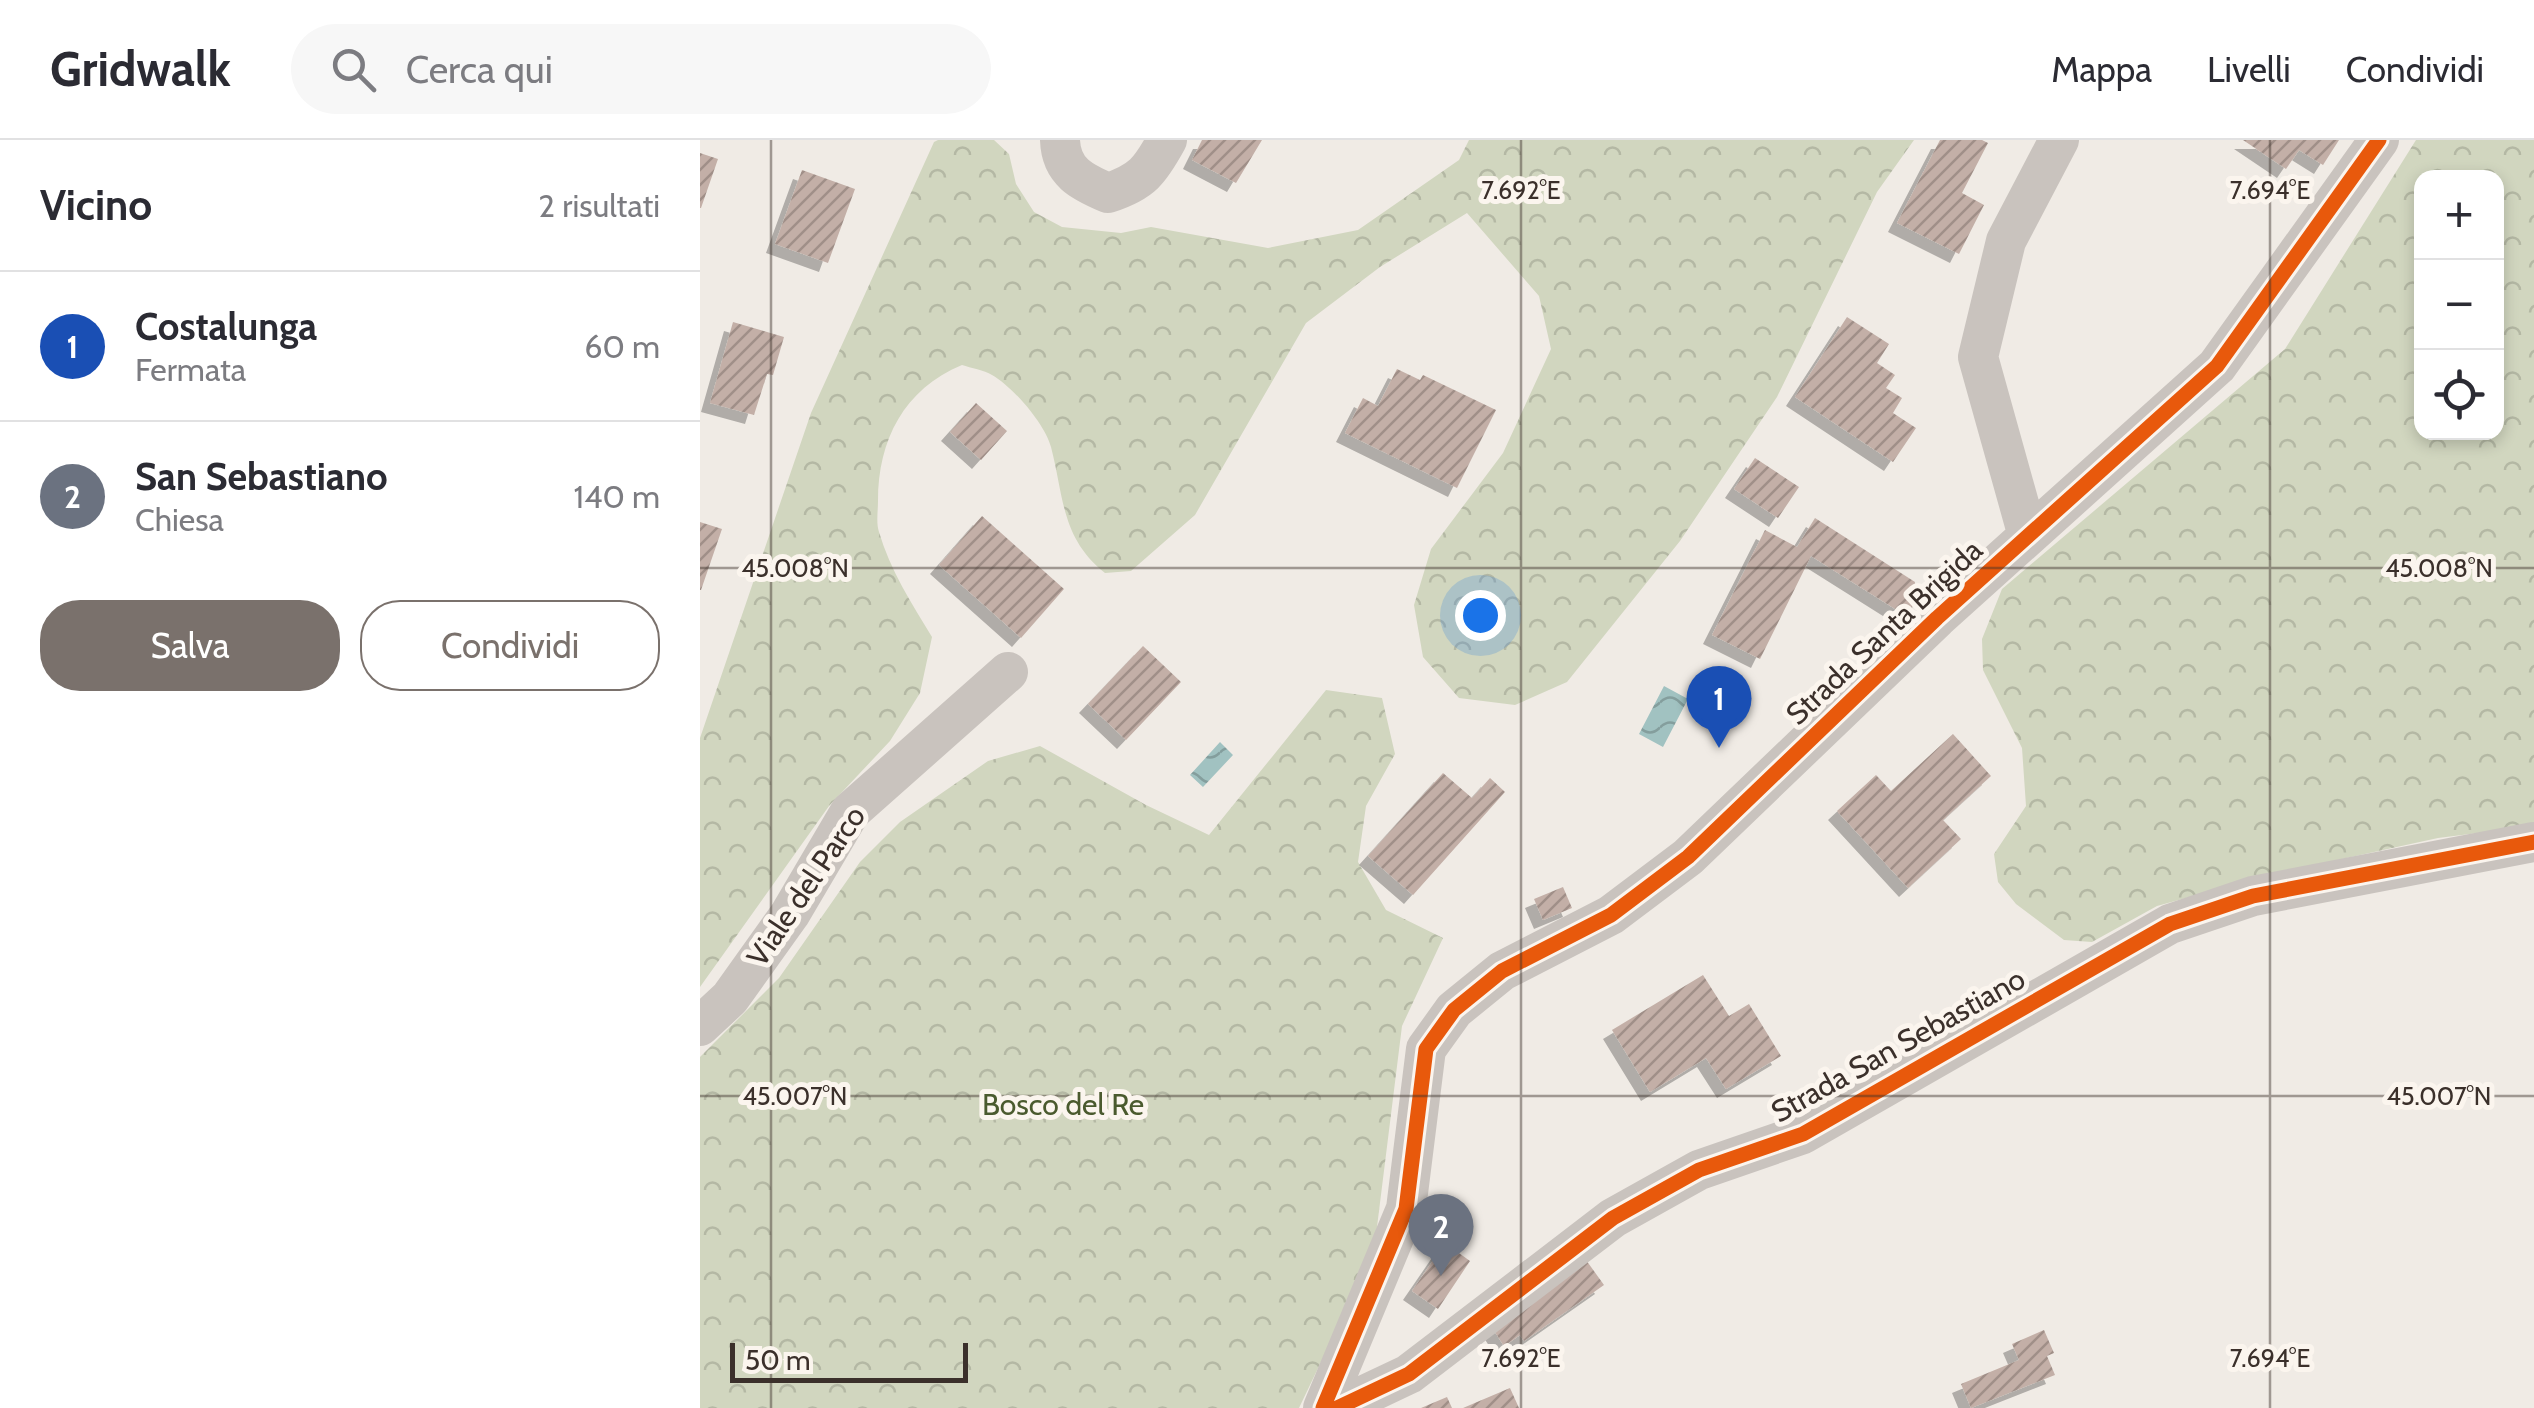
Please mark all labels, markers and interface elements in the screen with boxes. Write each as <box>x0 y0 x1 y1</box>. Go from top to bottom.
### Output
search box <box>291 24 991 114</box>
text: Gridwalk <box>50 40 231 98</box>
icon: search <box>326 42 381 97</box>
text: Cerca qui <box>406 46 553 93</box>
text: Mappa <box>2051 48 2152 91</box>
text: Livelli <box>2207 48 2291 91</box>
text: Condividi <box>2346 48 2484 91</box>
map controls <box>2414 170 2504 440</box>
button: + <box>2414 170 2504 260</box>
text: 7.692°E <box>1481 175 1561 205</box>
text: 7.694°E <box>2230 175 2310 205</box>
text: Vicino <box>40 179 152 231</box>
text: 2 risultati <box>538 186 660 225</box>
button: − <box>2414 260 2504 350</box>
text: Costalunga <box>135 303 317 350</box>
text: 1 <box>67 327 78 366</box>
text: 60 m <box>584 327 660 366</box>
text: Fermata <box>135 350 246 389</box>
button: locate <box>2414 350 2504 440</box>
text: San Sebastiano <box>135 453 388 500</box>
text: 2 <box>64 477 81 516</box>
text: 140 m <box>573 477 660 516</box>
text: Chiesa <box>135 500 224 539</box>
street label: Strada Santa Brigida <box>1778 531 1990 732</box>
text: 45.008°N <box>741 553 849 583</box>
text: 45.008°N <box>2385 553 2493 583</box>
your location <box>1455 590 1506 641</box>
button: Salva <box>40 600 340 691</box>
button: Condividi <box>360 600 660 691</box>
pin: 1 <box>1686 666 1752 748</box>
street label: Viale del Parco <box>739 799 873 973</box>
street label: Strada San Sebastiano <box>1765 960 2031 1130</box>
text: 45.007°N <box>743 1081 847 1111</box>
text: 45.007°N <box>2387 1081 2491 1111</box>
park label: Bosco del Re <box>982 1086 1144 1123</box>
pin: 2 <box>1408 1194 1474 1276</box>
scale bar <box>730 1338 968 1382</box>
text: 50 m <box>745 1343 811 1377</box>
text: 7.692°E <box>1481 1343 1561 1373</box>
text: 7.694°E <box>2230 1343 2310 1373</box>

